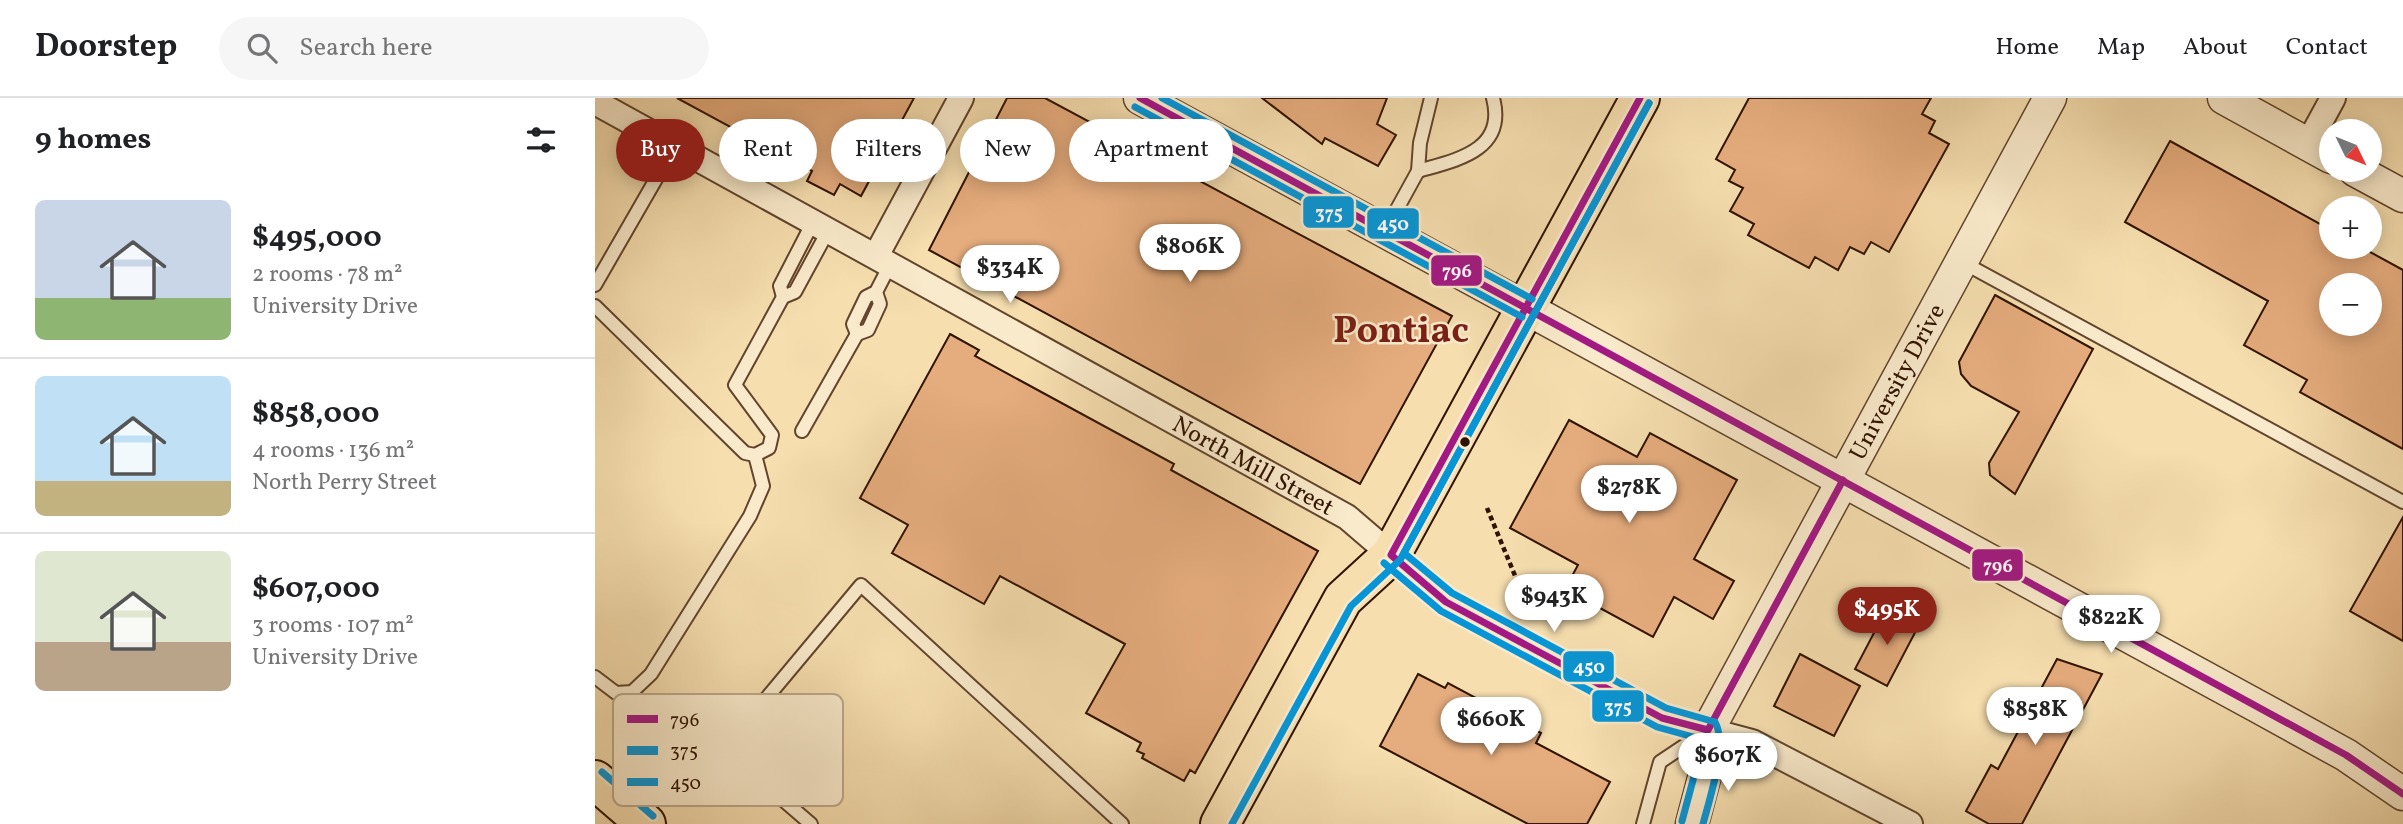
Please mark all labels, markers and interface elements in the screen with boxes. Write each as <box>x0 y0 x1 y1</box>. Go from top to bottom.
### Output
search box <box>219 17 709 80</box>
text: Doorstep <box>35 25 177 71</box>
icon: search <box>243 29 281 67</box>
text: Search here <box>299 30 433 66</box>
text: Home <box>1995 31 2059 65</box>
text: Map <box>2097 31 2145 65</box>
text: About <box>2183 31 2248 65</box>
text: Contact <box>2286 31 2368 65</box>
text: 9 homes <box>35 119 151 161</box>
chip: Buy <box>616 119 705 182</box>
chip: Rent <box>719 119 817 182</box>
chip: Filters <box>831 119 946 182</box>
chip: New <box>960 119 1055 182</box>
chip: Apartment <box>1069 119 1233 182</box>
north arrow <box>2319 119 2382 182</box>
map controls <box>2319 119 2382 336</box>
icon: filters <box>522 121 560 159</box>
line badge: 375 <box>1302 195 1355 229</box>
button: + <box>2319 196 2382 259</box>
text: 375 <box>1315 201 1343 227</box>
line badge: 450 <box>1366 207 1420 240</box>
text: 450 <box>1377 212 1409 238</box>
text: $495,000 <box>252 217 382 259</box>
pin: $806K <box>1141 225 1239 284</box>
icon: home <box>91 228 175 312</box>
text: $806K <box>1156 231 1224 263</box>
pin: $334K <box>961 246 1059 305</box>
text: $334K <box>977 252 1043 284</box>
line badge: 796 <box>1430 254 1483 287</box>
text: 2 rooms · 78 m² <box>252 259 403 291</box>
text: 796 <box>1442 259 1472 285</box>
button: − <box>2319 273 2382 336</box>
text: University Drive <box>252 291 418 323</box>
street label: University Drive <box>1842 298 1954 467</box>
district label: Pontiac <box>1333 306 1469 359</box>
text: $858,000 <box>252 393 379 435</box>
icon: home <box>91 404 175 488</box>
street label: North Mill Street <box>1165 409 1339 525</box>
text: 4 rooms · 136 m² <box>252 435 414 467</box>
unlabelled marker <box>1458 435 1472 449</box>
pin: $278K <box>1580 466 1678 525</box>
text: North Perry Street <box>252 467 437 499</box>
text: $278K <box>1597 472 1661 504</box>
line badge: 796 <box>1971 548 2024 582</box>
text: 796 <box>1983 554 2013 580</box>
text: $607,000 <box>252 568 380 610</box>
pin: $943K <box>1505 574 1603 634</box>
icon: home <box>91 579 175 663</box>
text: $943K <box>1521 581 1587 613</box>
pin: $495K <box>1838 588 1936 647</box>
text: $495K <box>1854 594 1920 626</box>
pin: $822K <box>2062 596 2160 655</box>
text: $822K <box>2078 602 2144 634</box>
text: 3 rooms · 107 m² <box>252 610 414 642</box>
text: University Drive <box>252 642 418 674</box>
line badge: 450 <box>1562 650 1615 683</box>
text: 450 <box>1573 655 1605 681</box>
pin: $858K <box>1986 688 2084 747</box>
line badge: 375 <box>1591 689 1645 723</box>
legend <box>613 694 843 806</box>
text: $858K <box>2002 694 2068 726</box>
text: 375 <box>1604 695 1632 721</box>
pin: $660K <box>1442 698 1540 757</box>
text: $660K <box>1457 704 1525 736</box>
text: 796 <box>670 708 699 734</box>
pin: $607K <box>1679 734 1777 793</box>
text: 375 <box>670 739 698 765</box>
text: $607K <box>1694 740 1762 772</box>
text: 450 <box>670 771 701 797</box>

